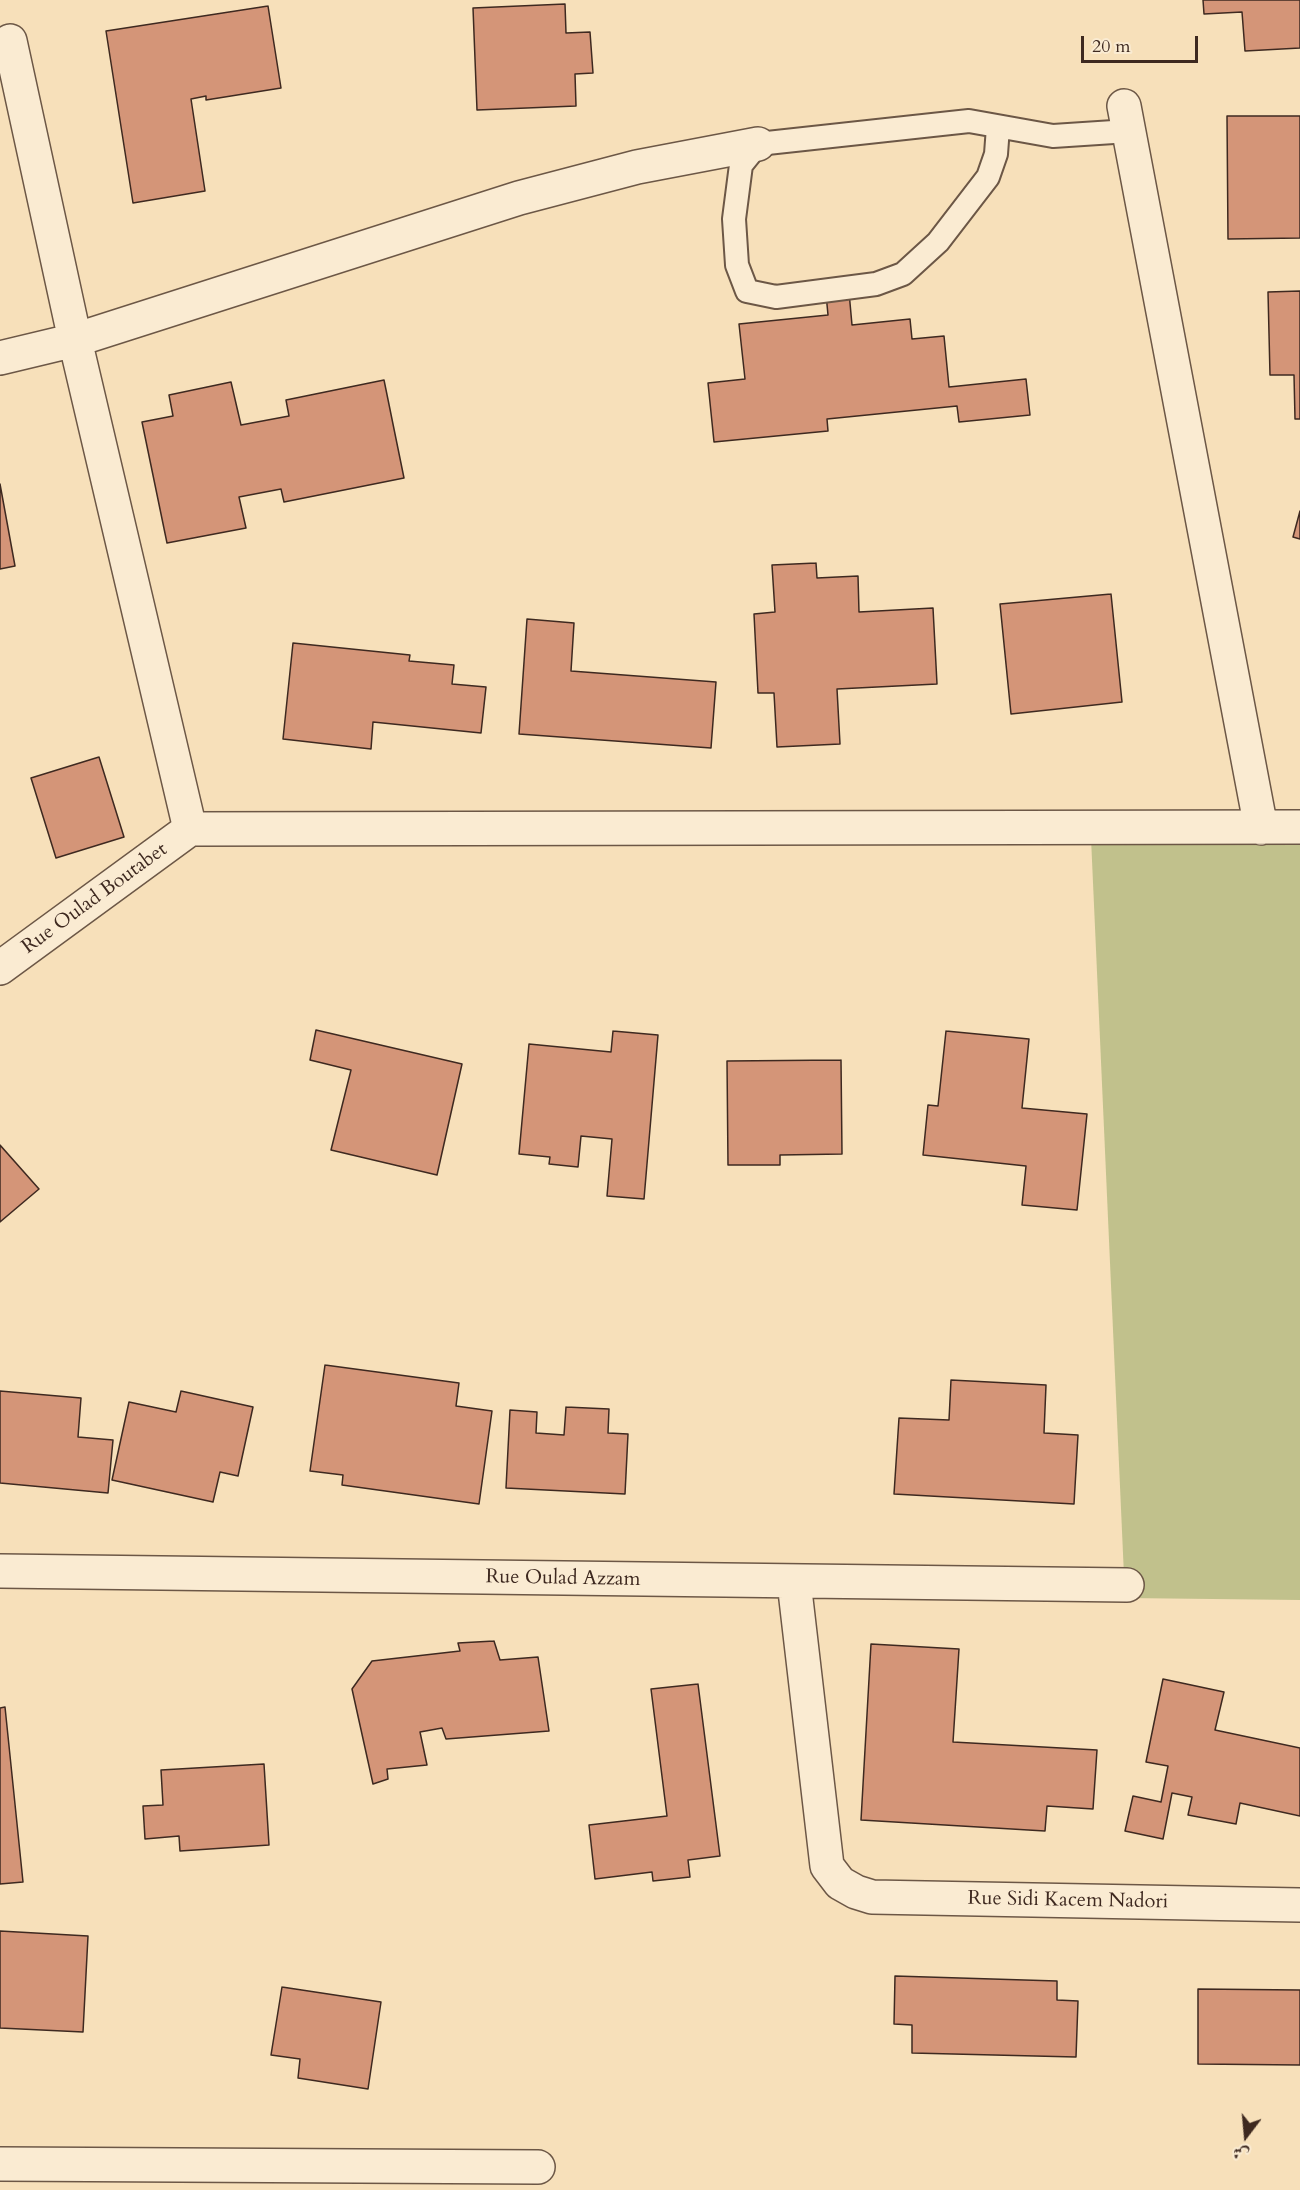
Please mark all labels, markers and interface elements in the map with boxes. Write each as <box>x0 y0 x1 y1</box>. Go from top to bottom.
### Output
scale bar <box>1084 24 1201 62</box>
text: 20 m <box>1092 34 1131 59</box>
street label: Rue Oulad Boutabet <box>18 838 172 960</box>
street label: Rue Oulad Azzam <box>485 1566 641 1592</box>
street label: Rue Sidi Kacem Nadori <box>967 1887 1169 1915</box>
north arrow <box>1216 2106 1276 2166</box>
text: ش <box>1230 2141 1252 2166</box>

